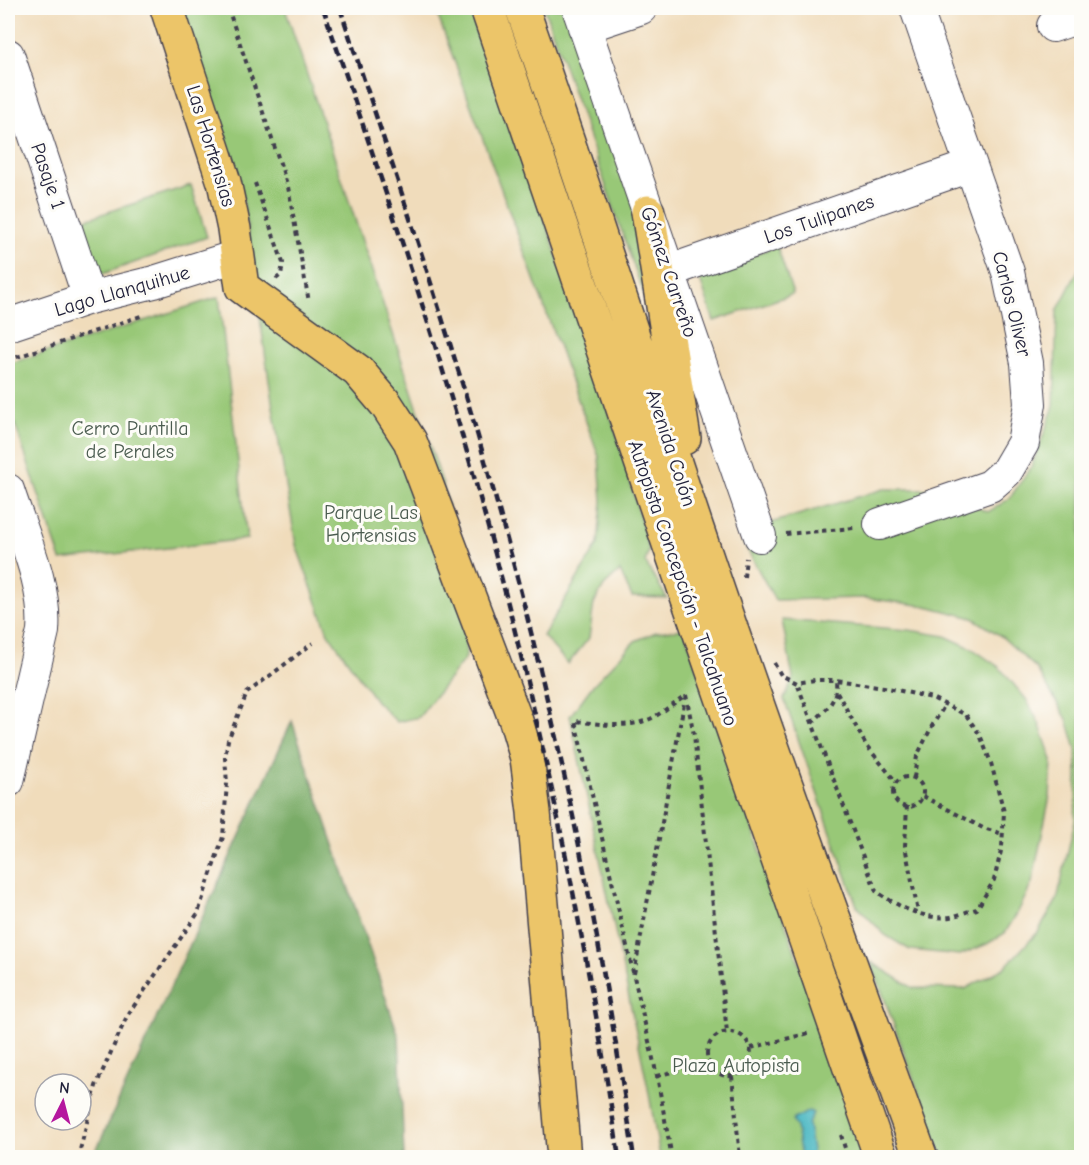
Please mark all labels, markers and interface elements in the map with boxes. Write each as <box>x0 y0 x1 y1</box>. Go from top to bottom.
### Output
street label: Las Hortensias <box>182 83 240 209</box>
street label: Pasaje 1 <box>26 140 70 212</box>
street label: Los Tulipanes <box>761 189 877 249</box>
street label: Gómez Carreño <box>636 204 702 340</box>
street label: Carlos Oliver <box>988 249 1036 359</box>
street label: Lago Llanquihue <box>52 261 192 321</box>
street label: Avenida Colón <box>641 387 701 509</box>
park label: Cerro Puntilla de Perales <box>72 417 188 463</box>
street label: Autopista Concepción - Talcahuano <box>623 437 743 729</box>
park label: Parque Las Hortensias <box>324 501 418 547</box>
park label: Plaza Autopista <box>672 1054 800 1077</box>
north arrow <box>33 1072 93 1132</box>
text: N <box>58 1079 71 1098</box>

